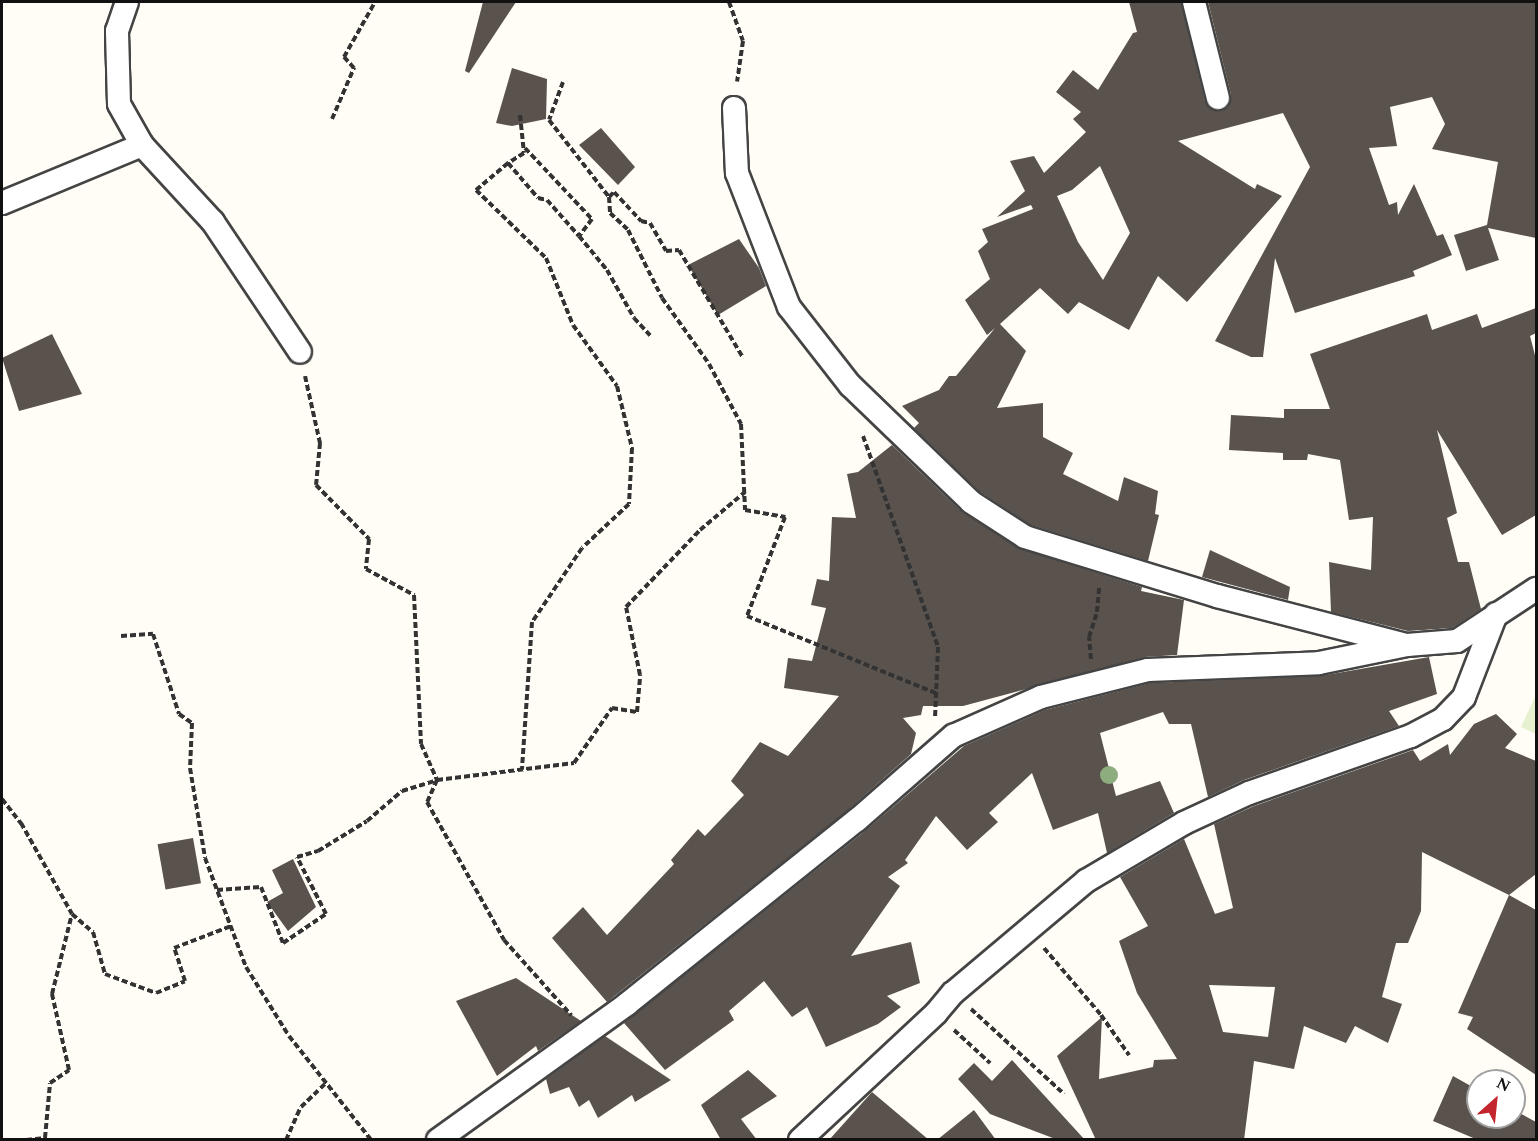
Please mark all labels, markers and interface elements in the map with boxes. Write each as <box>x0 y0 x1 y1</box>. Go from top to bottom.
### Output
north arrow <box>1466 1069 1526 1129</box>
text: N <box>1492 1071 1515 1098</box>

